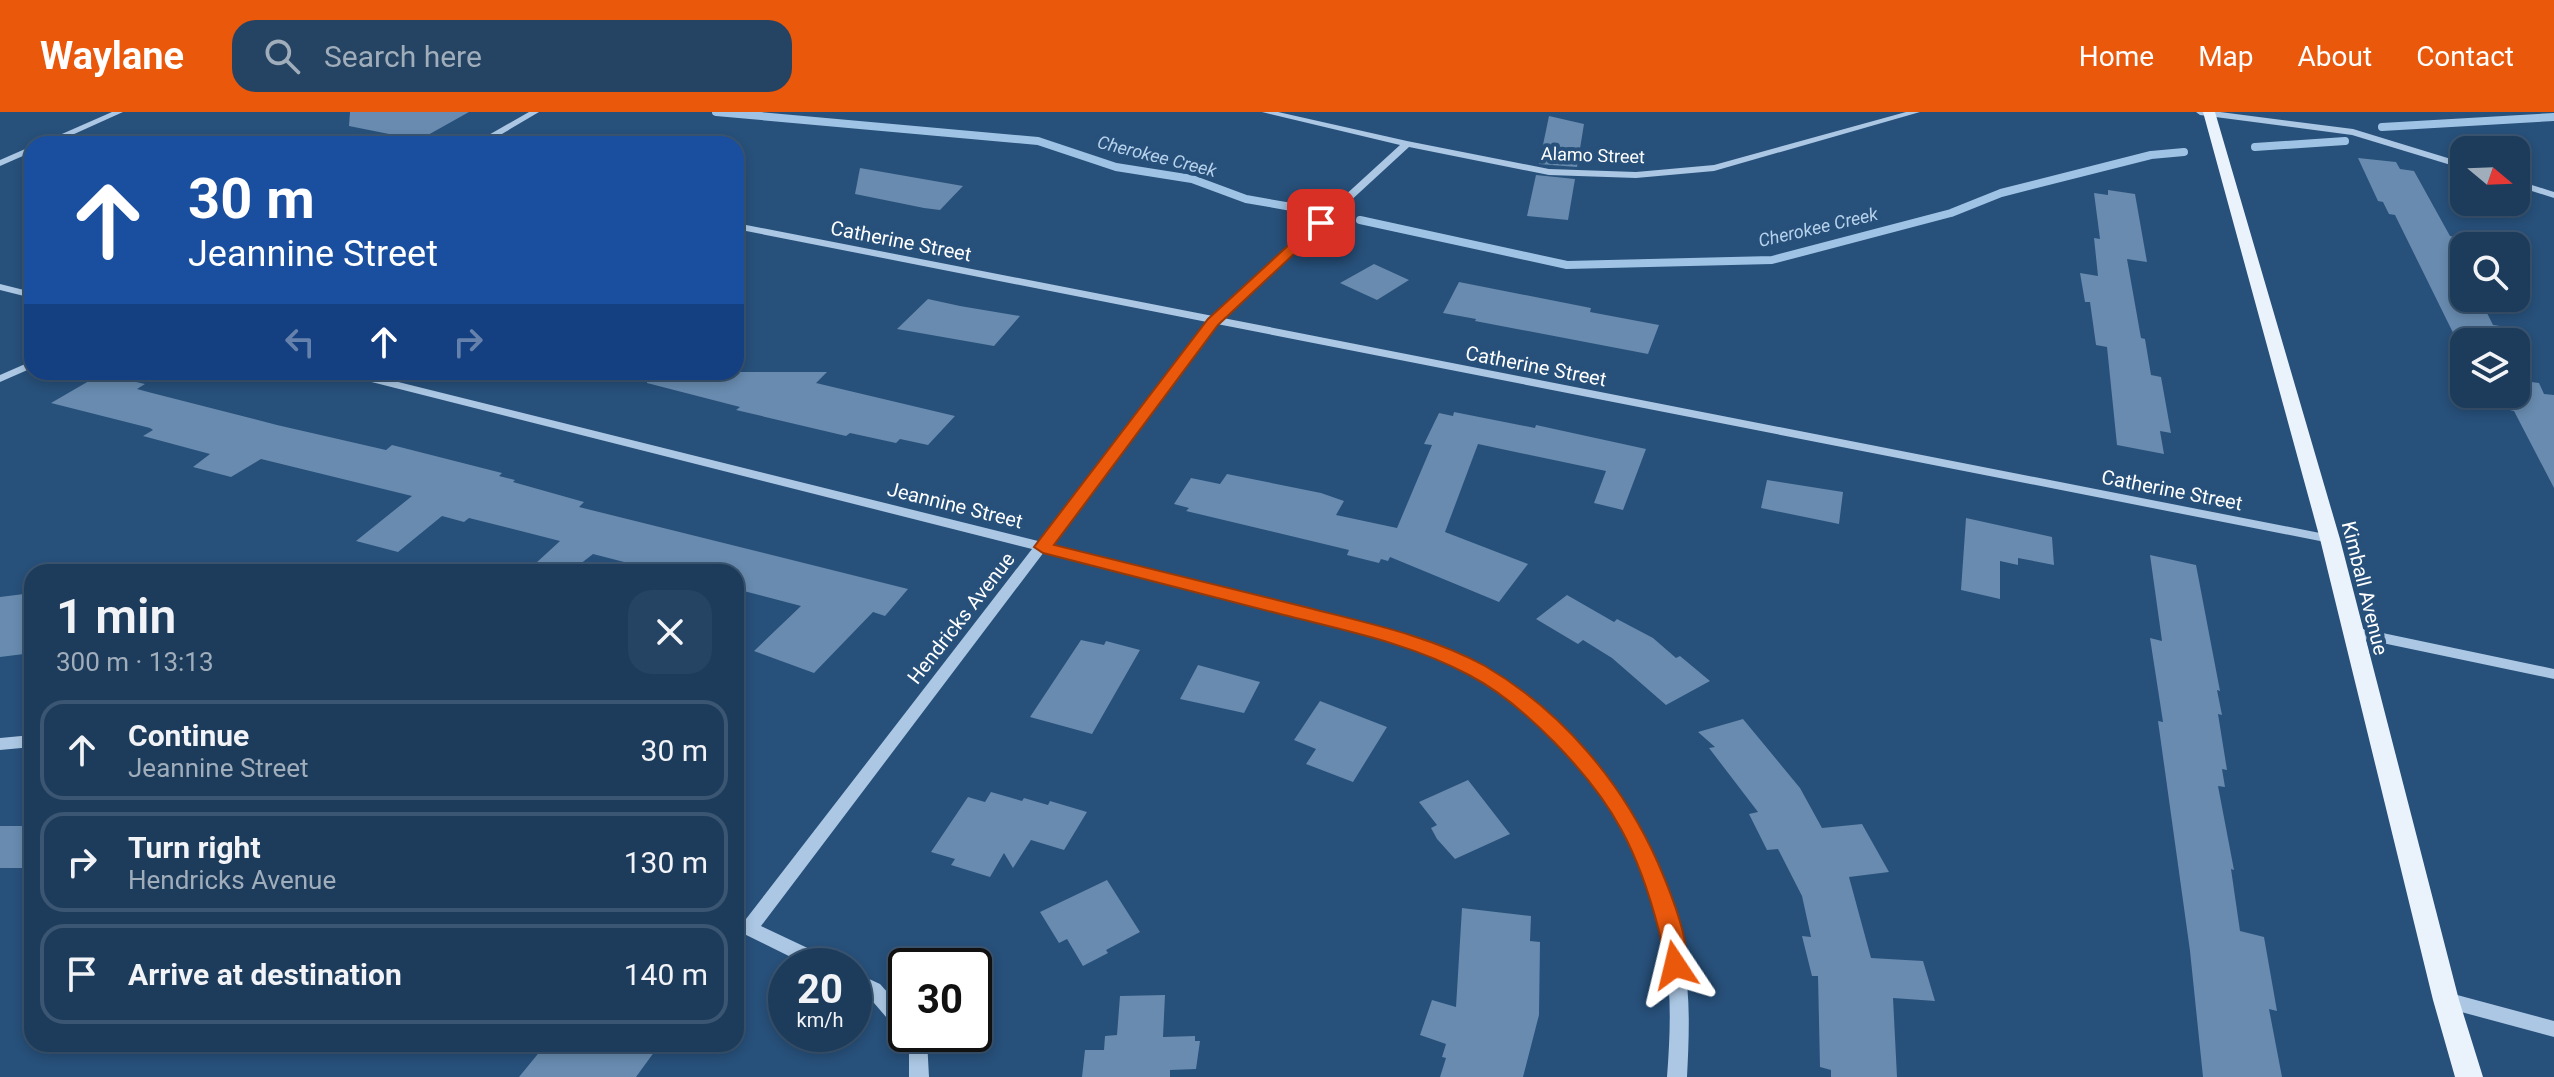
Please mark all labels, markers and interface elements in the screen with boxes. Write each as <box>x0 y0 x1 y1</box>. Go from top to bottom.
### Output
search box <box>232 20 792 92</box>
text: Waylane <box>40 34 184 78</box>
icon: search <box>260 34 304 78</box>
text: Search here <box>324 39 482 74</box>
text: Home <box>2079 40 2154 73</box>
text: Map <box>2198 40 2254 73</box>
text: About <box>2298 40 2372 73</box>
text: Contact <box>2416 40 2514 73</box>
water label: Cherokee Creek <box>1095 131 1220 181</box>
north arrow <box>2450 136 2530 216</box>
map controls <box>2450 136 2530 408</box>
street label: Alamo Street <box>1541 143 1645 167</box>
text: 30 m <box>188 166 315 232</box>
icon: ahead <box>56 168 160 272</box>
pin <box>1287 189 1355 257</box>
icon: arrive <box>1299 201 1343 245</box>
water label: Cherokee Creek <box>1756 203 1881 251</box>
street label: Catherine Street <box>828 216 974 266</box>
button: search <box>2450 232 2530 312</box>
text: Jeannine Street <box>188 233 438 275</box>
icon: left <box>278 320 322 364</box>
icon: ahead <box>362 320 406 364</box>
icon: right <box>446 320 490 364</box>
button: layers <box>2450 328 2530 408</box>
street label: Catherine Street <box>1463 341 1609 391</box>
street label: Catherine Street <box>2099 465 2245 515</box>
street label: Jeannine Street <box>885 477 1025 533</box>
street label: Kimball Avenue <box>2337 519 2393 657</box>
street label: Hendricks Avenue <box>902 548 1020 688</box>
text: 1 min <box>56 588 176 645</box>
button: close <box>628 590 712 674</box>
text: 300 m · 13:13 <box>56 647 214 677</box>
text: Continue <box>128 718 249 753</box>
icon: ahead <box>60 728 104 772</box>
text: 30 m <box>641 733 708 768</box>
text: Jeannine Street <box>128 753 309 783</box>
text: Turn right <box>128 830 261 865</box>
icon: right <box>60 840 104 884</box>
text: 130 m <box>624 845 708 880</box>
text: Hendricks Avenue <box>128 865 336 895</box>
position arrow <box>1633 923 1717 1007</box>
speed limit sign: 30 <box>888 948 992 1052</box>
icon: arrive <box>60 952 104 996</box>
text: Arrive at destination <box>128 957 402 992</box>
text: 140 m <box>624 957 708 992</box>
text: 20 <box>797 966 843 1013</box>
text: km/h <box>797 1008 843 1032</box>

